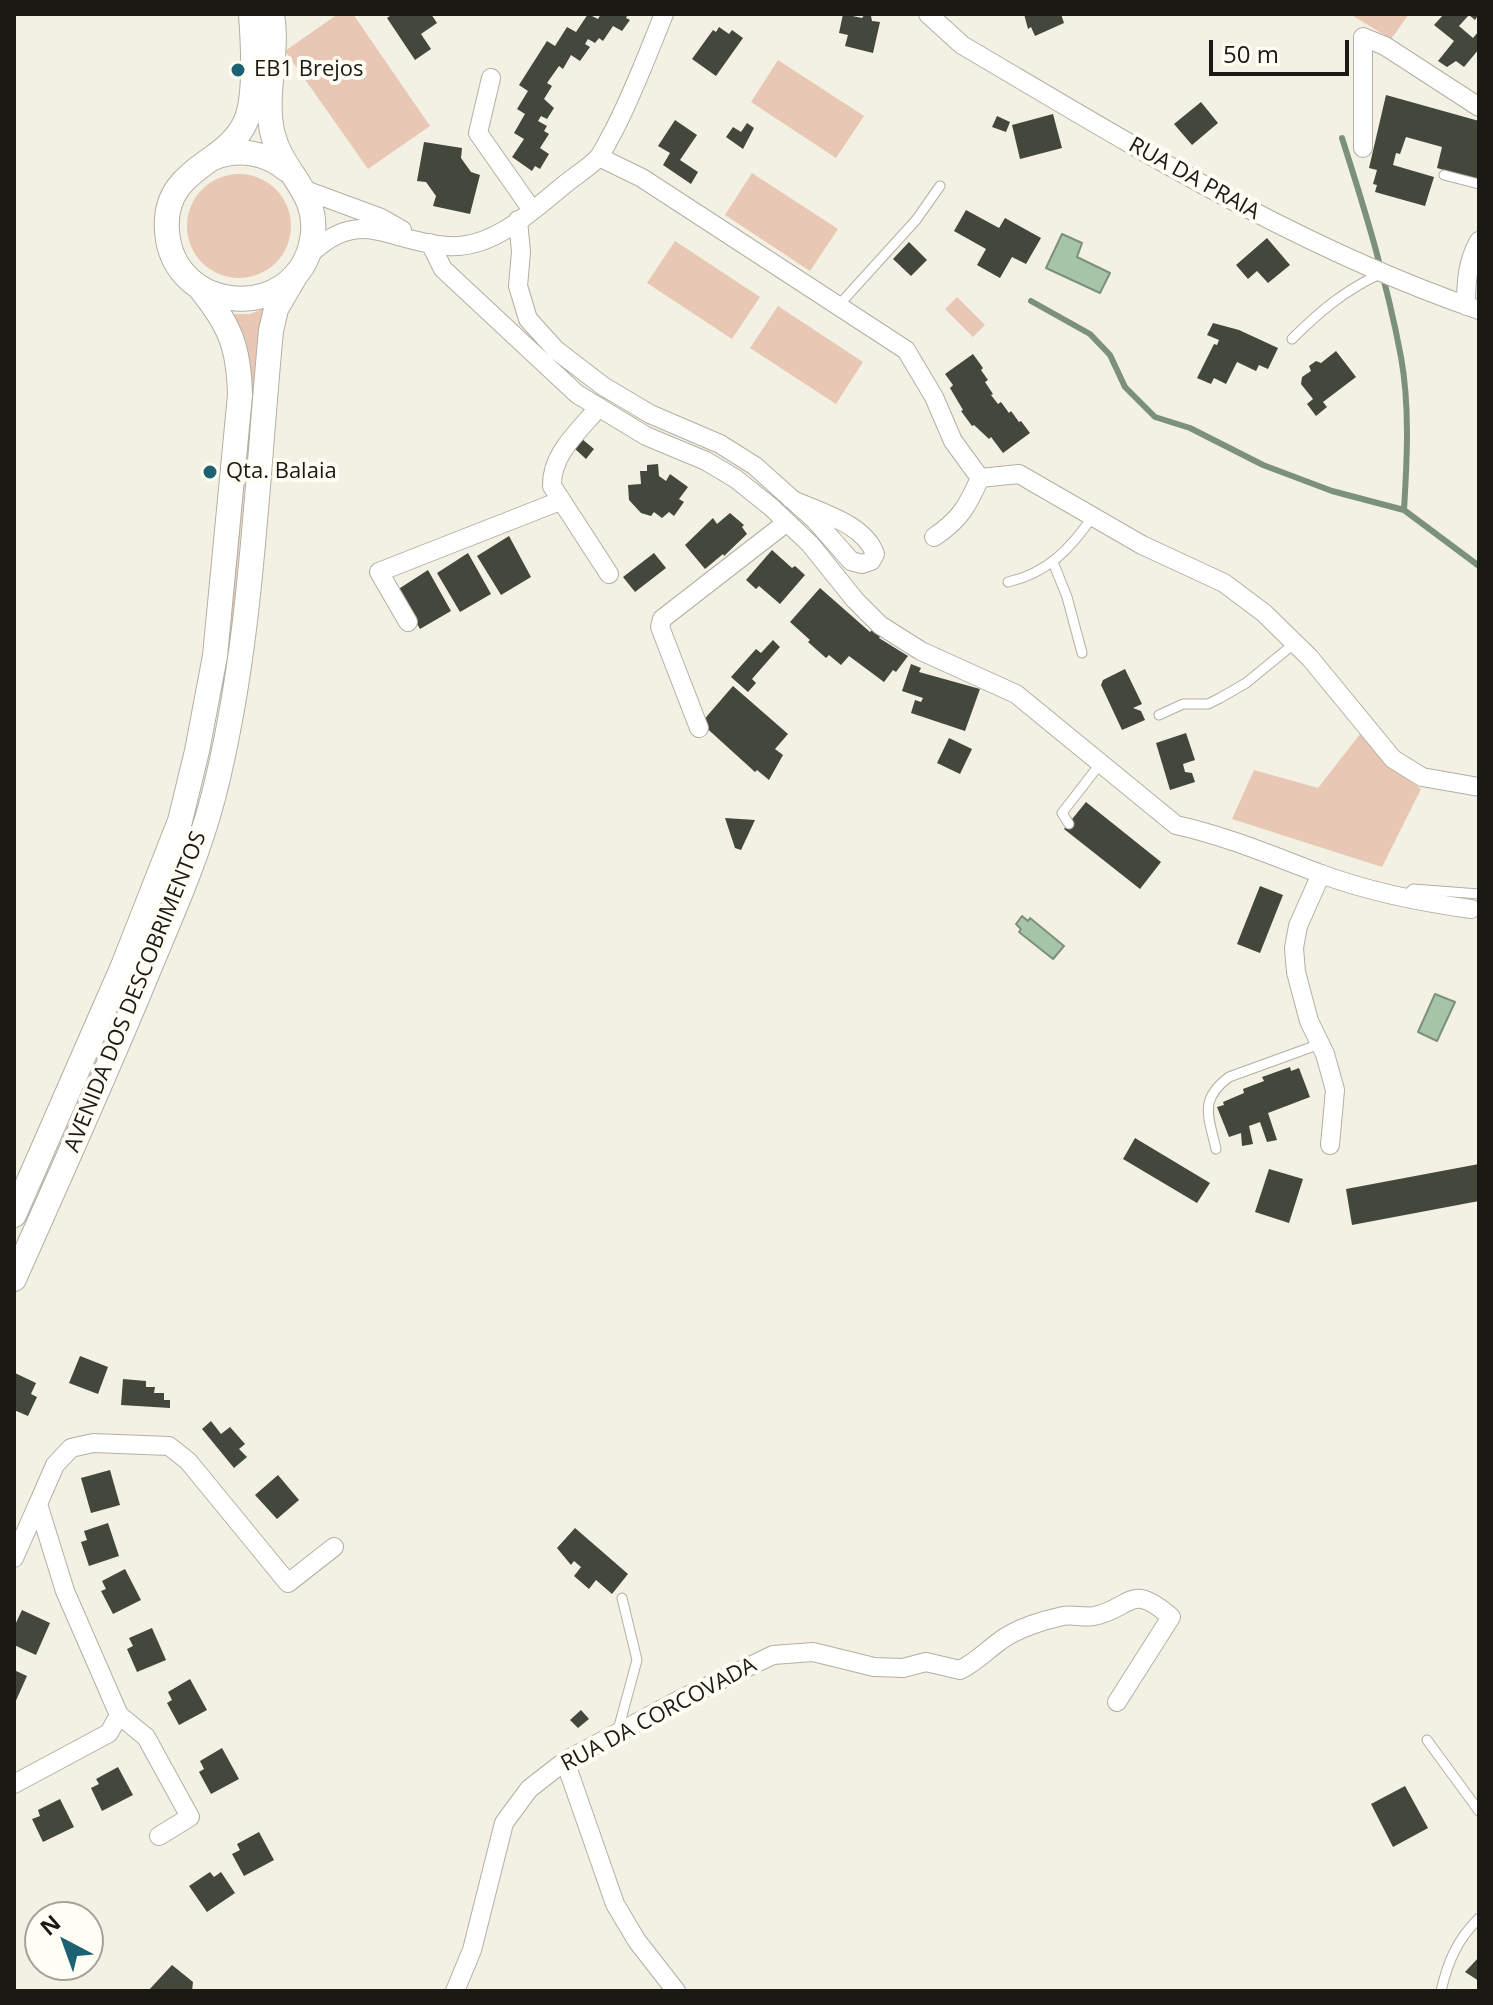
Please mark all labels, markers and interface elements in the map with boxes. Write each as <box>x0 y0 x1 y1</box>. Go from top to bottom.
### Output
scale bar <box>1213 24 1353 74</box>
text: 50 m <box>1223 37 1279 70</box>
place label: EB1 Brejos <box>254 57 364 83</box>
marker: EB1 Brejos <box>229 61 247 79</box>
street label: RUA DA PRAIA <box>1124 132 1264 226</box>
place label: Qta. Balaia <box>226 459 337 485</box>
marker: Qta. Balaia <box>201 463 219 481</box>
street label: AVENIDA DOS DESCOBRIMENTOS <box>59 828 213 1156</box>
street label: RUA DA CORCOVADA <box>557 1652 761 1778</box>
north arrow <box>24 1901 104 1981</box>
text: N <box>33 1907 66 1942</box>

